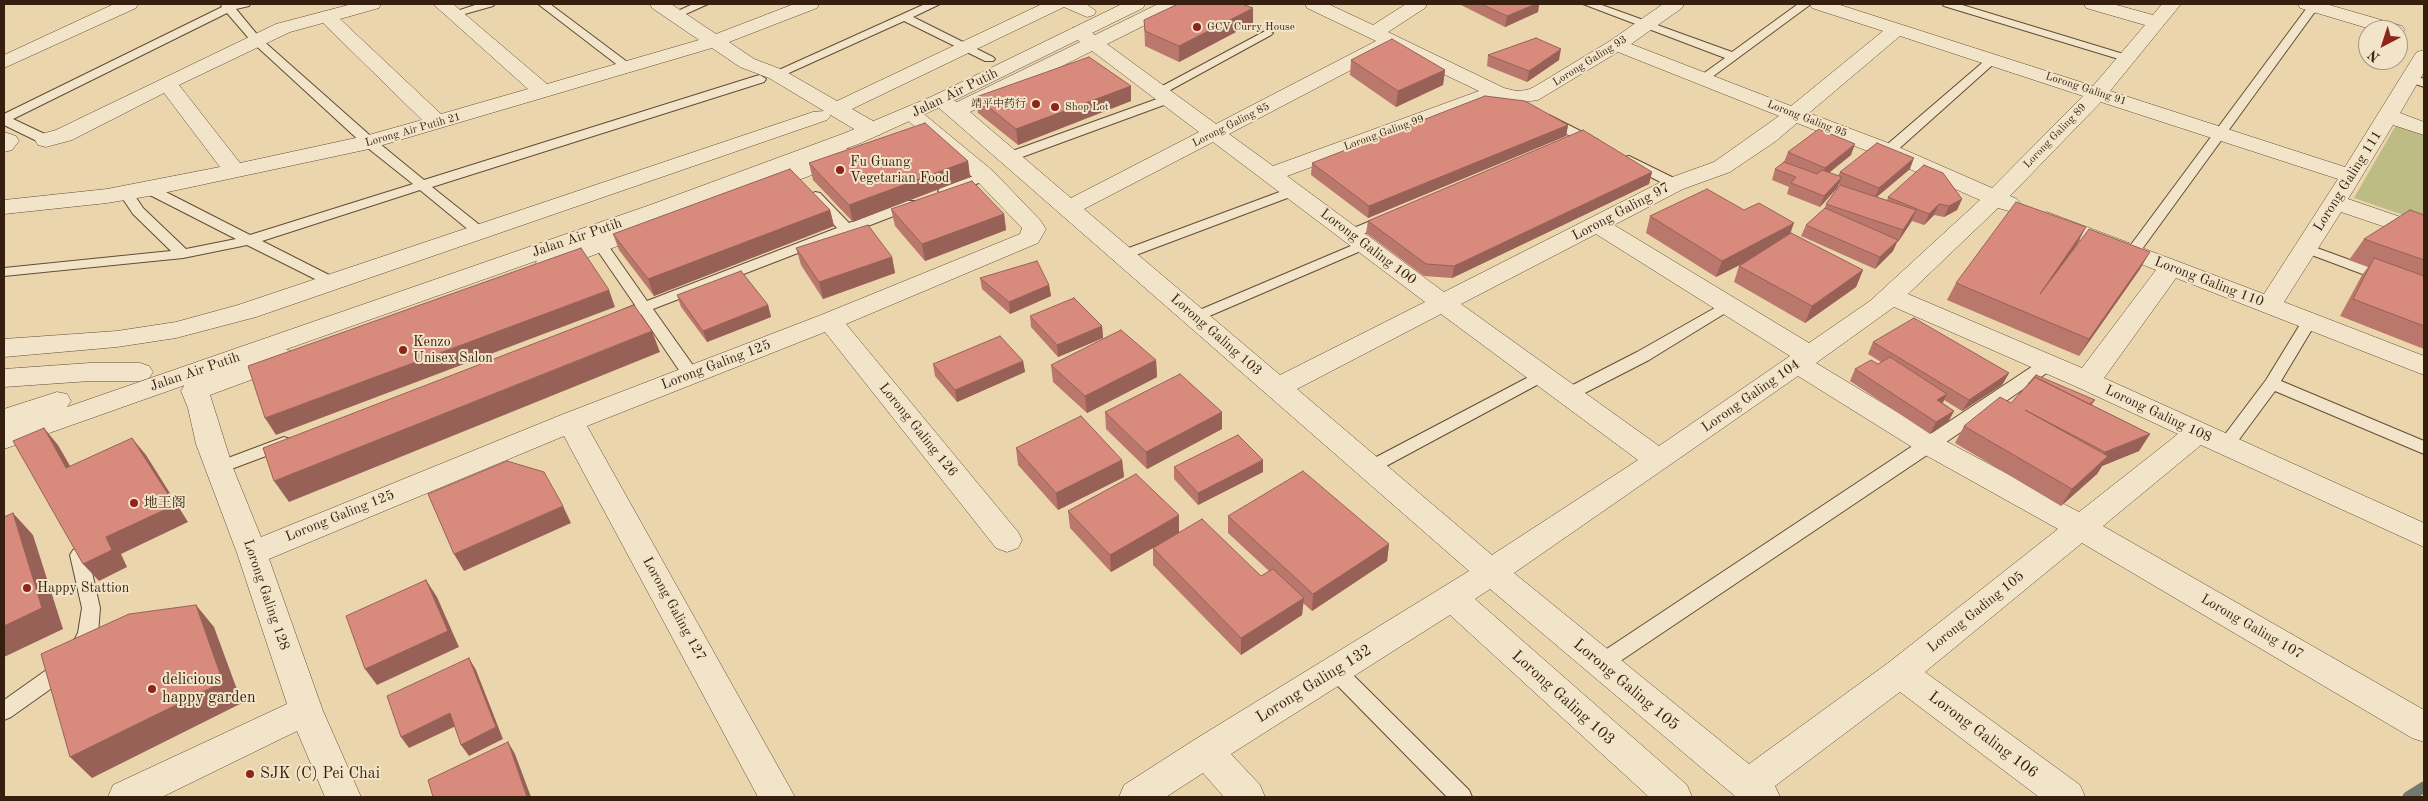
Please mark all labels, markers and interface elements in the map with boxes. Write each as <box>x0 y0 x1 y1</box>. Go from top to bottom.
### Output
place label: GCV Curry House <box>1207 20 1295 34</box>
north arrow <box>2358 20 2408 70</box>
marker: GCV Curry House <box>1191 21 1203 33</box>
street label: Lorong Galing 93 <box>1551 33 1629 89</box>
text: N <box>2365 47 2383 65</box>
street label: Jalan Air Putih <box>909 65 1001 121</box>
street label: Lorong Galing 91 <box>2044 70 2128 108</box>
place label: 靖平中药行 <box>971 97 1026 111</box>
marker: 靖平中药行 <box>1030 98 1042 110</box>
street label: Lorong Galing 95 <box>1765 98 1849 140</box>
place label: Shop Lot <box>1065 100 1109 114</box>
street label: Lorong Galing 85 <box>1190 100 1272 150</box>
marker: Shop Lot <box>1049 101 1061 113</box>
street label: Lorong Galing 89 <box>2021 101 2089 171</box>
street label: Lorong Air Putih 21 <box>364 110 462 150</box>
street label: Lorong Galing 99 <box>1342 112 1426 154</box>
street label: Lorong Galing 111 <box>2310 127 2386 235</box>
place label: Fu Guang Vegetarian Food <box>850 154 949 186</box>
marker: Fu Guang Vegetarian Food <box>834 164 846 176</box>
street label: Lorong Galing 97 <box>1569 179 1673 245</box>
street label: Lorong Galing 100 <box>1317 205 1419 289</box>
street label: Jalan Air Putih <box>530 215 624 261</box>
street label: Lorong Galing 110 <box>2152 253 2266 311</box>
street label: Lorong Galing 103 <box>1167 291 1265 379</box>
place label: Kenzo Unisex Salon <box>413 334 493 367</box>
street label: Lorong Galing 125 <box>659 336 773 394</box>
marker: Kenzo Unisex Salon <box>397 344 409 356</box>
street label: Jalan Air Putih <box>148 349 242 395</box>
street label: Lorong Galing 104 <box>1699 356 1803 436</box>
street label: Lorong Galing 126 <box>875 380 961 480</box>
street label: Lorong Galing 108 <box>2102 382 2214 446</box>
street label: Lorong Galing 125 <box>283 486 397 546</box>
place label: 地王阁 <box>144 495 186 511</box>
marker: 地王阁 <box>128 497 140 509</box>
street label: Lorong Galing 128 <box>239 537 293 653</box>
street label: Lorong Galing 127 <box>639 554 709 664</box>
street label: Lorong Gading 105 <box>1924 568 2028 656</box>
place label: Happy Stattion <box>37 580 129 596</box>
marker: Happy Stattion <box>21 582 33 594</box>
street label: Lorong Galing 107 <box>2198 591 2306 663</box>
street label: Lorong Galing 105 <box>1569 635 1683 735</box>
street label: Lorong Galing 132 <box>1253 641 1375 727</box>
street label: Lorong Galing 103 <box>1507 647 1619 749</box>
place label: delicious happy garden <box>162 670 256 708</box>
marker: delicious happy garden <box>146 683 158 695</box>
street label: Lorong Galing 106 <box>1924 687 2042 783</box>
place label: SJK (C) Pei Chai <box>260 764 380 784</box>
marker: SJK (C) Pei Chai <box>244 768 256 780</box>

